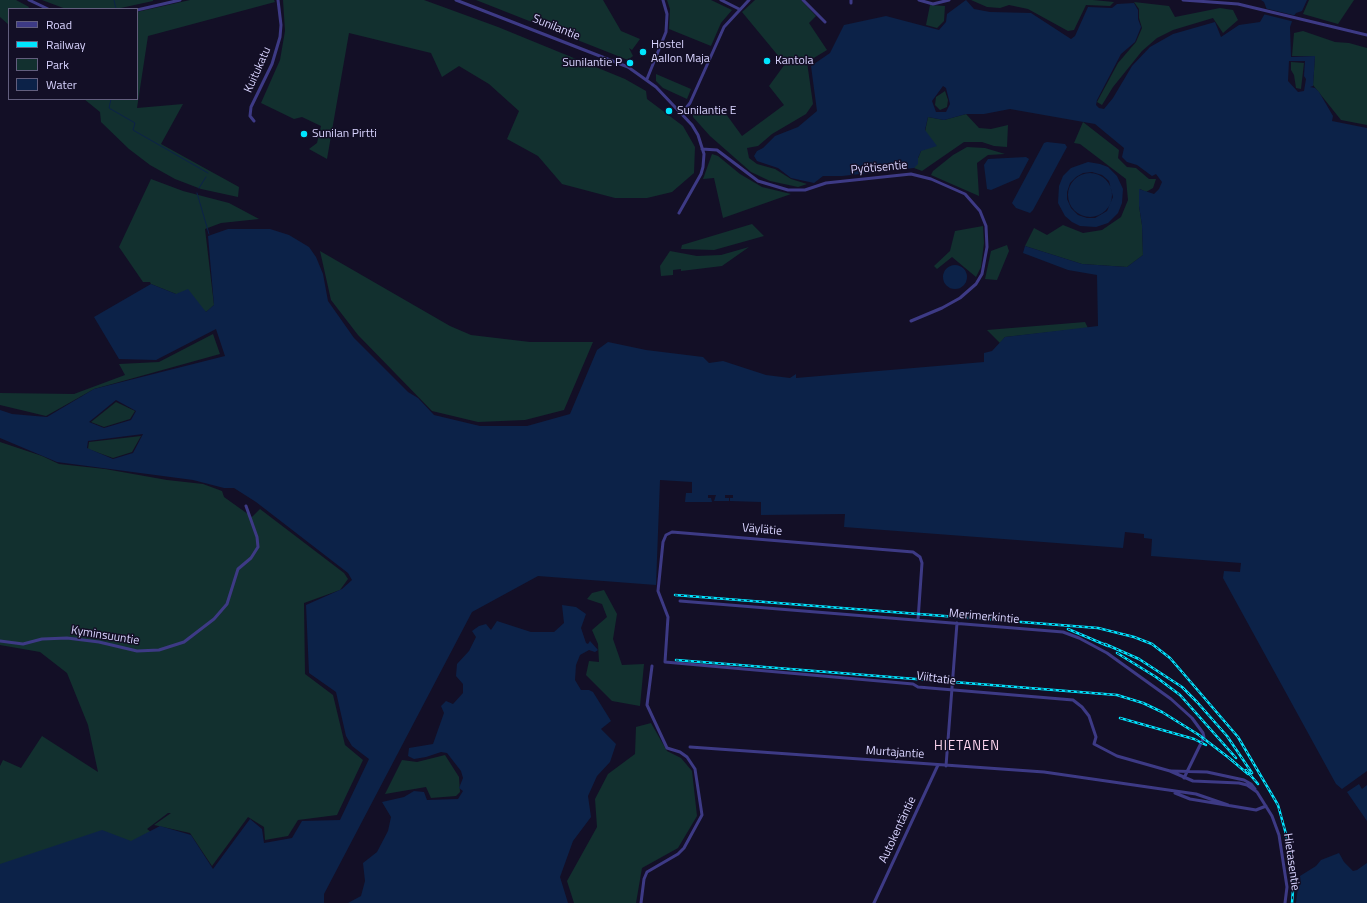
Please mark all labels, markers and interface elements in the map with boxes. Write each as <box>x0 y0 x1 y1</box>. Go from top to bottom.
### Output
legend <box>8 8 138 100</box>
street label: Sunilantie <box>530 12 582 44</box>
text: Road <box>46 15 72 34</box>
text: Railway <box>46 35 86 54</box>
place label: Hostel Aallon Maja <box>651 38 710 66</box>
street label: Kuitukatu <box>242 45 274 95</box>
marker: Hostel Aallon Maja <box>638 47 648 57</box>
place label: Kantola <box>775 54 814 68</box>
text: Park <box>46 55 69 74</box>
place label: Sunilantie P <box>562 56 622 70</box>
marker: Kantola <box>762 56 772 66</box>
marker: Sunilantie P <box>625 58 635 68</box>
text: Water <box>46 75 77 94</box>
place label: Sunilantie E <box>677 104 736 118</box>
marker: Sunilantie E <box>664 106 674 116</box>
place label: Sunilan Pirtti <box>312 127 377 141</box>
marker: Sunilan Pirtti <box>299 129 309 139</box>
street label: Pyötisentie <box>850 158 908 178</box>
street label: Väylätie <box>741 521 783 539</box>
street label: Merimerkintie <box>948 607 1020 627</box>
street label: Kyminsuuntie <box>70 623 140 649</box>
street label: Viittatie <box>915 669 957 689</box>
district label: HIETANEN <box>934 739 1000 755</box>
street label: Murtajantie <box>865 744 925 762</box>
street label: Autokentäntie <box>876 794 920 866</box>
street label: Hietasentie <box>1280 832 1302 892</box>

